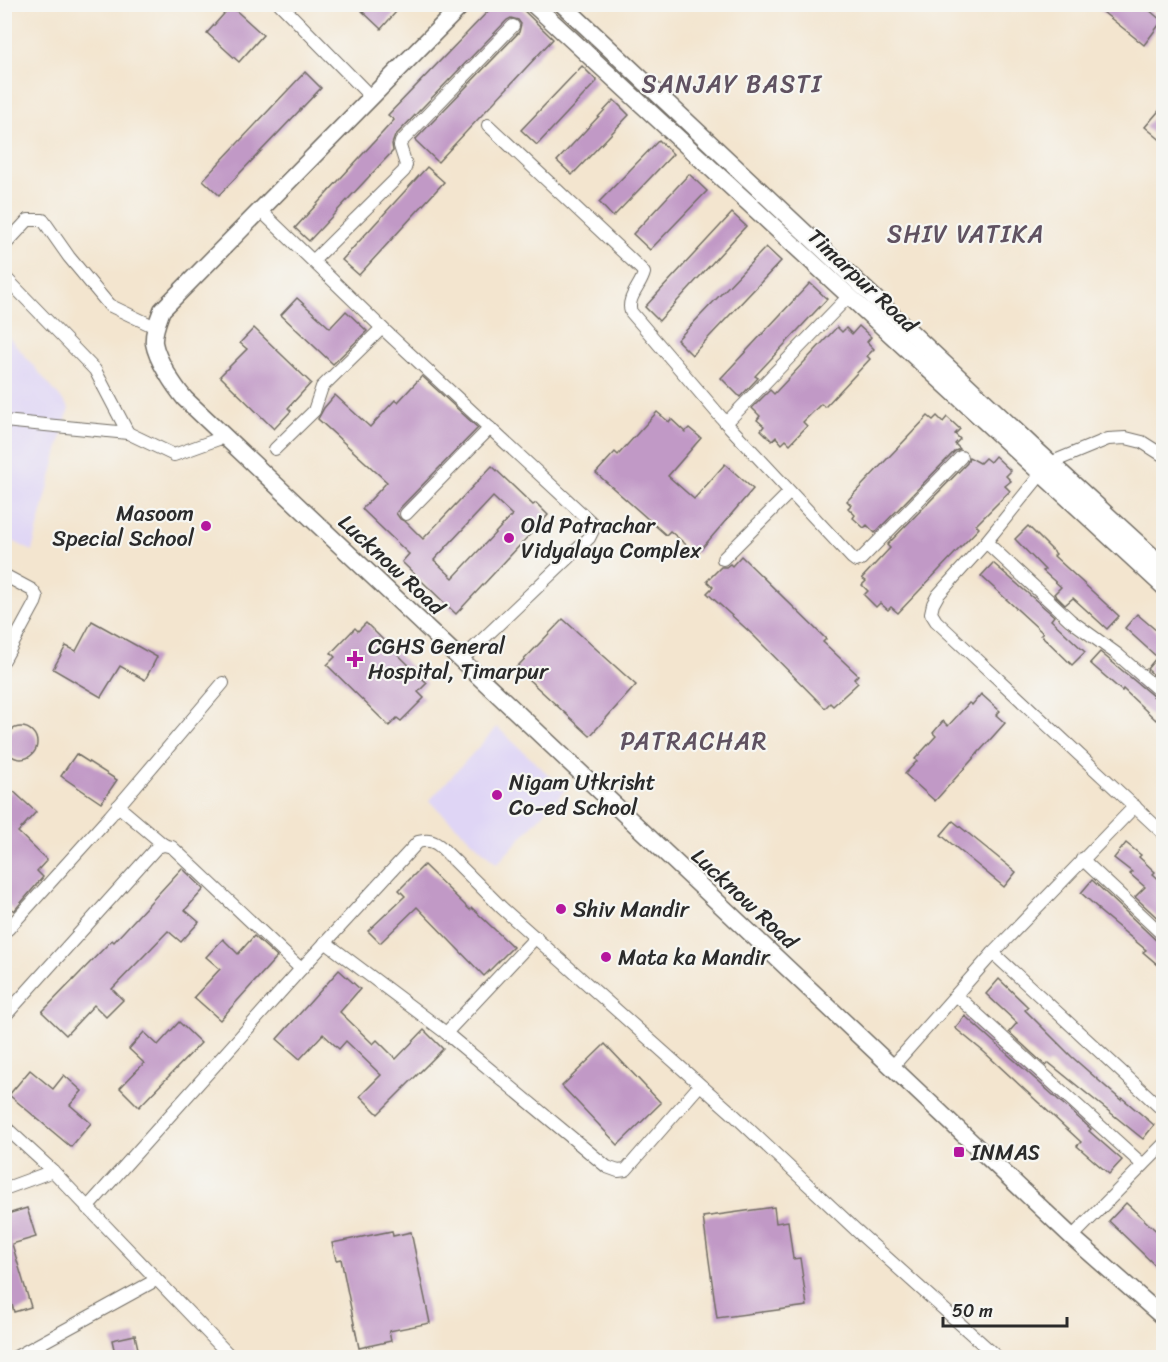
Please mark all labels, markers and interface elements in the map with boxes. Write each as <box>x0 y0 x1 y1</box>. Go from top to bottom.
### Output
district label: SANJAY BASTI <box>642 63 822 105</box>
district label: SHIV VATIKA <box>887 213 1045 255</box>
street label: Timarpur Road <box>798 218 928 344</box>
place label: Masoom Special School <box>52 494 195 558</box>
street label: Lucknow Road <box>329 504 456 626</box>
place label: Old Patrachar Vidyalaya Complex <box>521 506 702 570</box>
marker: Masoom Special School <box>199 519 213 533</box>
marker: Old Patrachar Vidyalaya Complex <box>502 531 516 545</box>
place label: CGHS General Hospital, Timarpur <box>368 627 550 691</box>
marker: CGHS General Hospital, Timarpur <box>346 650 364 668</box>
district label: PATRACHAR <box>620 720 768 762</box>
place label: Nigam Utkrisht Co-ed School <box>509 763 656 827</box>
marker: Nigam Utkrisht Co-ed School <box>490 788 504 802</box>
street label: Lucknow Road <box>682 838 809 960</box>
place label: Shiv Mandir <box>573 890 691 929</box>
marker: Shiv Mandir <box>554 902 568 916</box>
place label: Mata ka Mandir <box>618 938 771 977</box>
marker: Mata ka Mandir <box>599 950 613 964</box>
place label: INMAS <box>970 1133 1040 1172</box>
marker: INMAS <box>952 1145 966 1159</box>
scale bar <box>943 1290 1068 1328</box>
text: 50 m <box>952 1295 993 1327</box>

